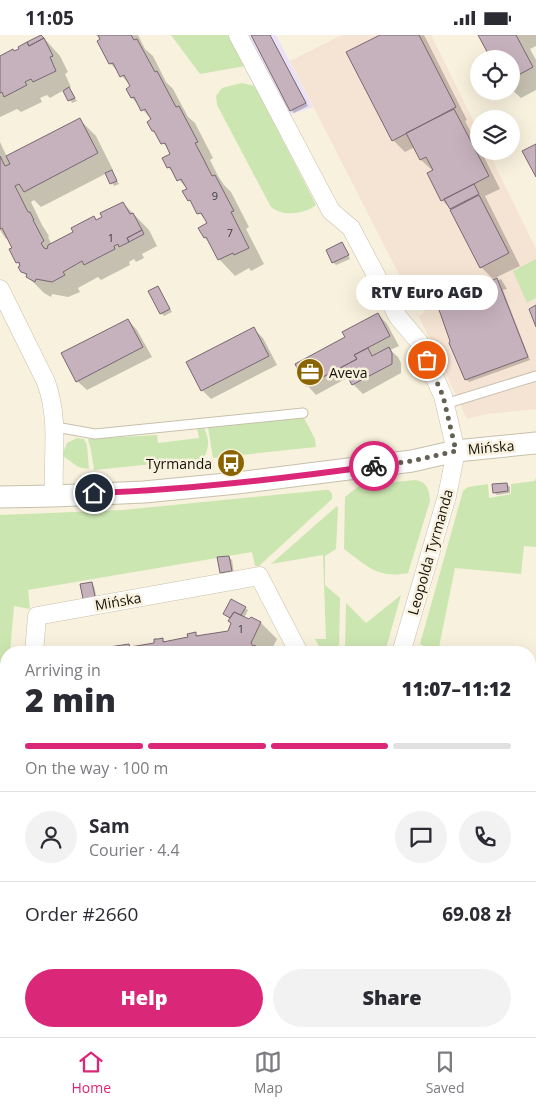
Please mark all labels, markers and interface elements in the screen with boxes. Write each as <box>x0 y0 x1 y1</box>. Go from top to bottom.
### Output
text: 11:05 <box>25 5 74 31</box>
map controls <box>470 50 520 160</box>
button: locate <box>470 50 520 100</box>
button: layers <box>470 110 520 160</box>
house number: 9 <box>212 188 218 203</box>
house number: 7 <box>227 225 233 240</box>
house number: 1 <box>108 230 114 245</box>
callout: RTV Euro AGD <box>356 275 498 310</box>
text: RTV Euro AGD <box>371 281 483 303</box>
pin <box>406 339 448 381</box>
icon: bag <box>413 346 441 374</box>
office icon: Aveva <box>295 357 325 387</box>
place label: Aveva <box>329 363 367 382</box>
street label: Mińska <box>467 436 515 458</box>
courier <box>349 441 399 491</box>
bus stop icon: Tyrmanda <box>216 448 246 478</box>
icon: bike <box>360 452 388 480</box>
place label: Tyrmanda <box>146 454 212 473</box>
pin <box>73 472 115 514</box>
icon: home <box>80 479 108 507</box>
street label: Leopolda Tyrmanda <box>403 487 457 617</box>
street label: Mińska <box>93 588 143 614</box>
house number: 1 <box>238 621 244 636</box>
text: Arriving in <box>25 659 101 681</box>
text: 11:07–11:12 <box>401 676 511 702</box>
text: 2 min <box>25 678 116 721</box>
text: On the way · 100 m <box>25 757 168 779</box>
button: person <box>25 811 77 863</box>
button: chat <box>395 811 447 863</box>
button: phone <box>459 811 511 863</box>
text: Sam <box>89 813 130 839</box>
text: Courier · 4.4 <box>89 839 180 861</box>
text: Order #2660 <box>25 901 138 927</box>
text: 69.08 zł <box>442 901 511 927</box>
button: Help <box>25 969 263 1027</box>
button: Share <box>273 969 511 1027</box>
tab: Home <box>71 1048 111 1097</box>
tab: Map <box>254 1048 283 1097</box>
tab: Saved <box>426 1048 465 1097</box>

